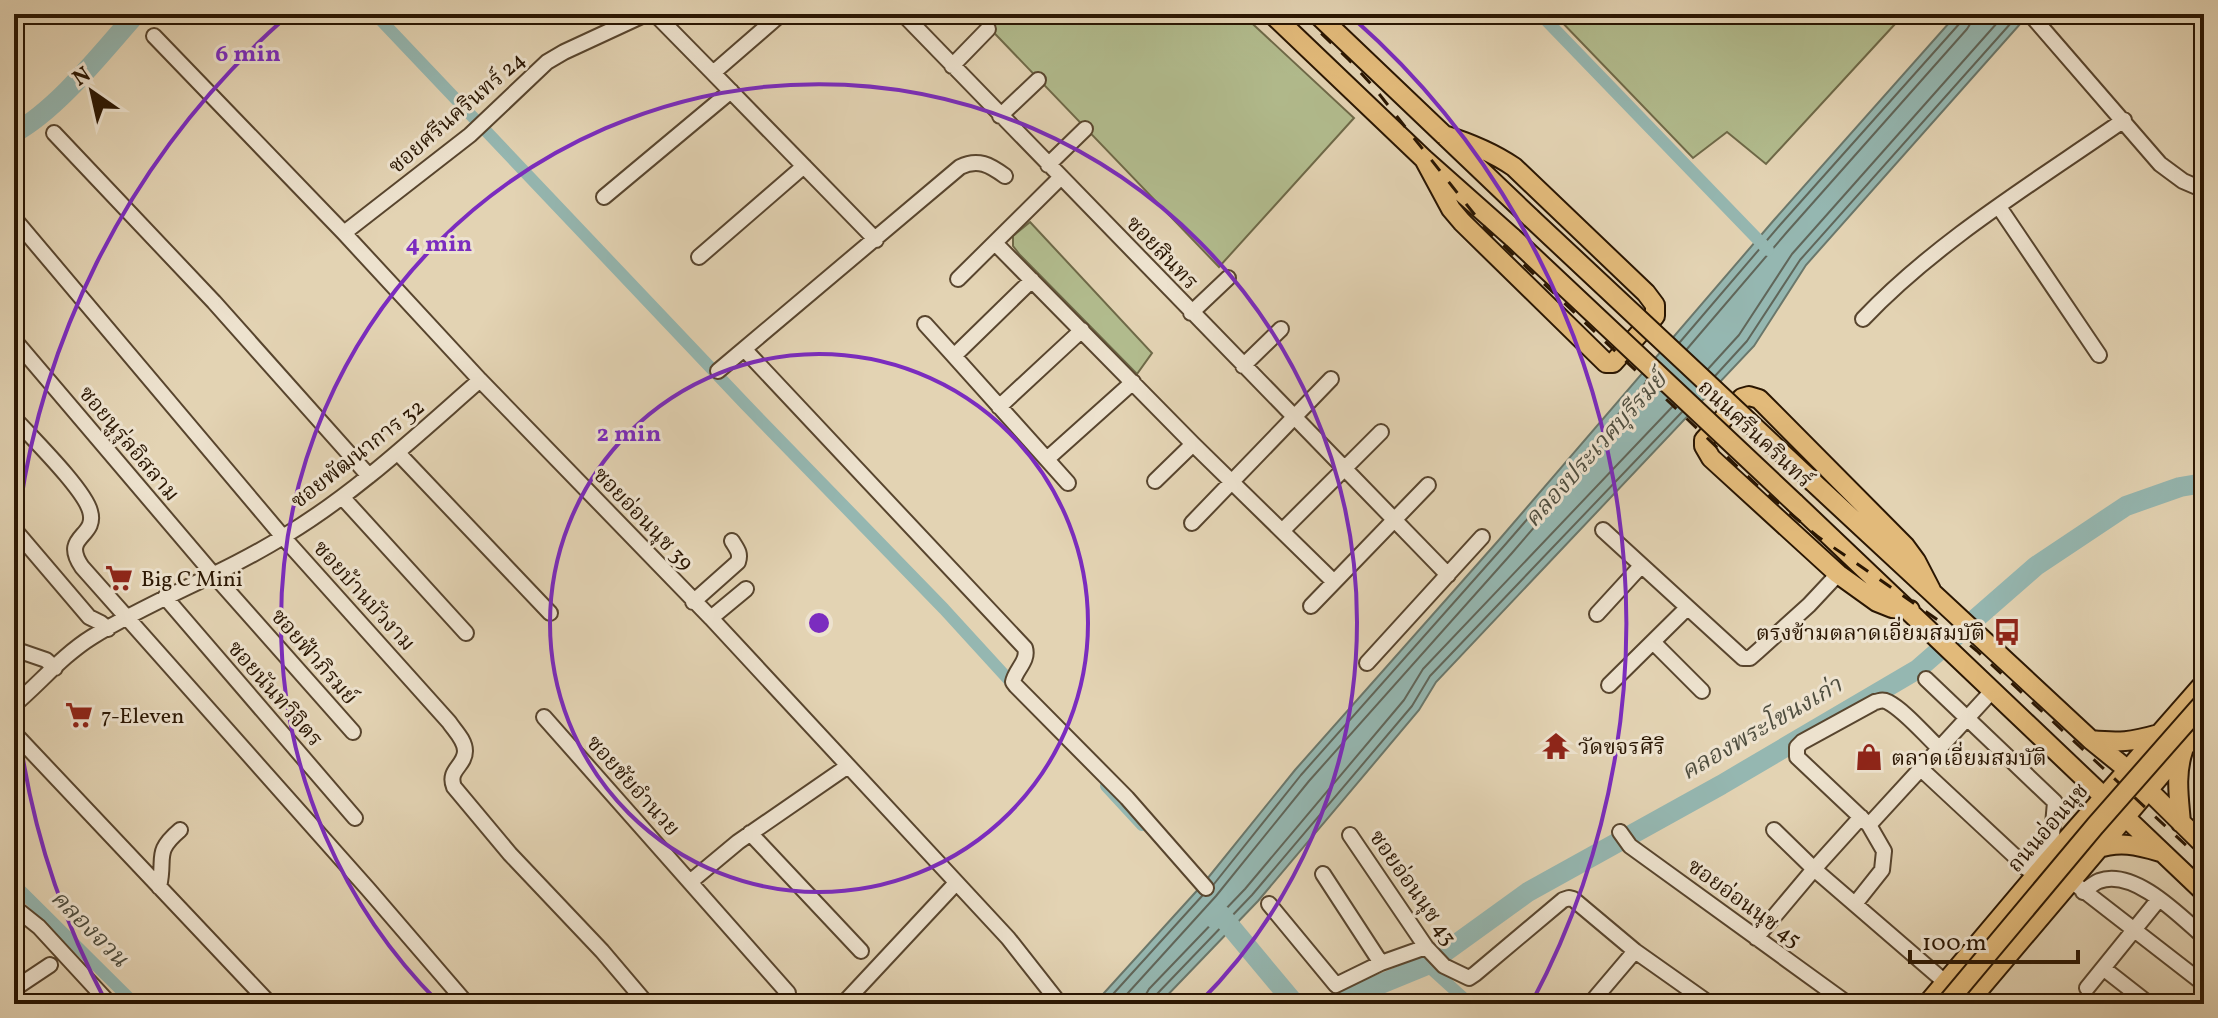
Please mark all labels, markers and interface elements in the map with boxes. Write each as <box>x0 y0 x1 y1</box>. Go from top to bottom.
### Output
text: 6 min <box>215 38 281 72</box>
street label: ซอยศรีนครินทร์ 24 <box>382 46 533 182</box>
north arrow <box>52 52 132 132</box>
text: N <box>67 60 98 95</box>
street label: ซอยสินทร <box>1118 210 1205 298</box>
text: 4 min <box>406 228 473 262</box>
water label: คลองประเวศบุรีรมย์ <box>1517 361 1679 536</box>
street label: ถนนศรีนครินทร์ <box>1690 373 1819 496</box>
street label: ซอยนูรุ่ลอิสลาม <box>70 380 186 509</box>
street label: ซอยพัฒนาการ 32 <box>285 393 432 517</box>
text: 2 min <box>597 418 662 452</box>
street label: ซอยอ่อนนุช 39 <box>585 461 700 578</box>
street label: ซอยบ้านบัวงาม <box>305 534 421 659</box>
supermarket icon: Big C Mini <box>104 563 134 593</box>
place label: Big C Mini <box>141 565 243 596</box>
street label: ซอยฟ้าภิรมย์ <box>263 603 364 713</box>
centre of rings <box>805 609 833 637</box>
place label: ตรงข้ามตลาดเอี่ยมสมบัติ <box>1756 616 1985 650</box>
bus stop icon: ตรงข้ามตลาดเอี่ยมสมบัติ <box>1992 617 2022 647</box>
street label: ซอยนันทวิจิตร <box>219 635 329 754</box>
water label: คลองพระโขนงเก่า <box>1674 667 1850 790</box>
supermarket icon: 7-Eleven <box>64 700 94 730</box>
place label: 7-Eleven <box>101 702 184 733</box>
street label: ซอยชัยอำนวย <box>578 729 686 844</box>
temple icon: วัดขจรศิริ <box>1541 731 1571 761</box>
place label: วัดขจรศิริ <box>1578 733 1665 764</box>
place label: ตลาดเอี่ยมสมบัติ <box>1891 741 2047 775</box>
shop icon: ตลาดเอี่ยมสมบัติ <box>1854 742 1884 772</box>
street label: ถนนอ่อนนุช <box>2001 777 2097 880</box>
street label: ซอยอ่อนนุช 43 <box>1361 824 1463 952</box>
street label: ซอยอ่อนนุช 45 <box>1680 852 1807 956</box>
water label: คลองจวน <box>42 883 135 976</box>
scale bar <box>1910 914 2078 964</box>
text: 100 m <box>1922 927 1987 961</box>

